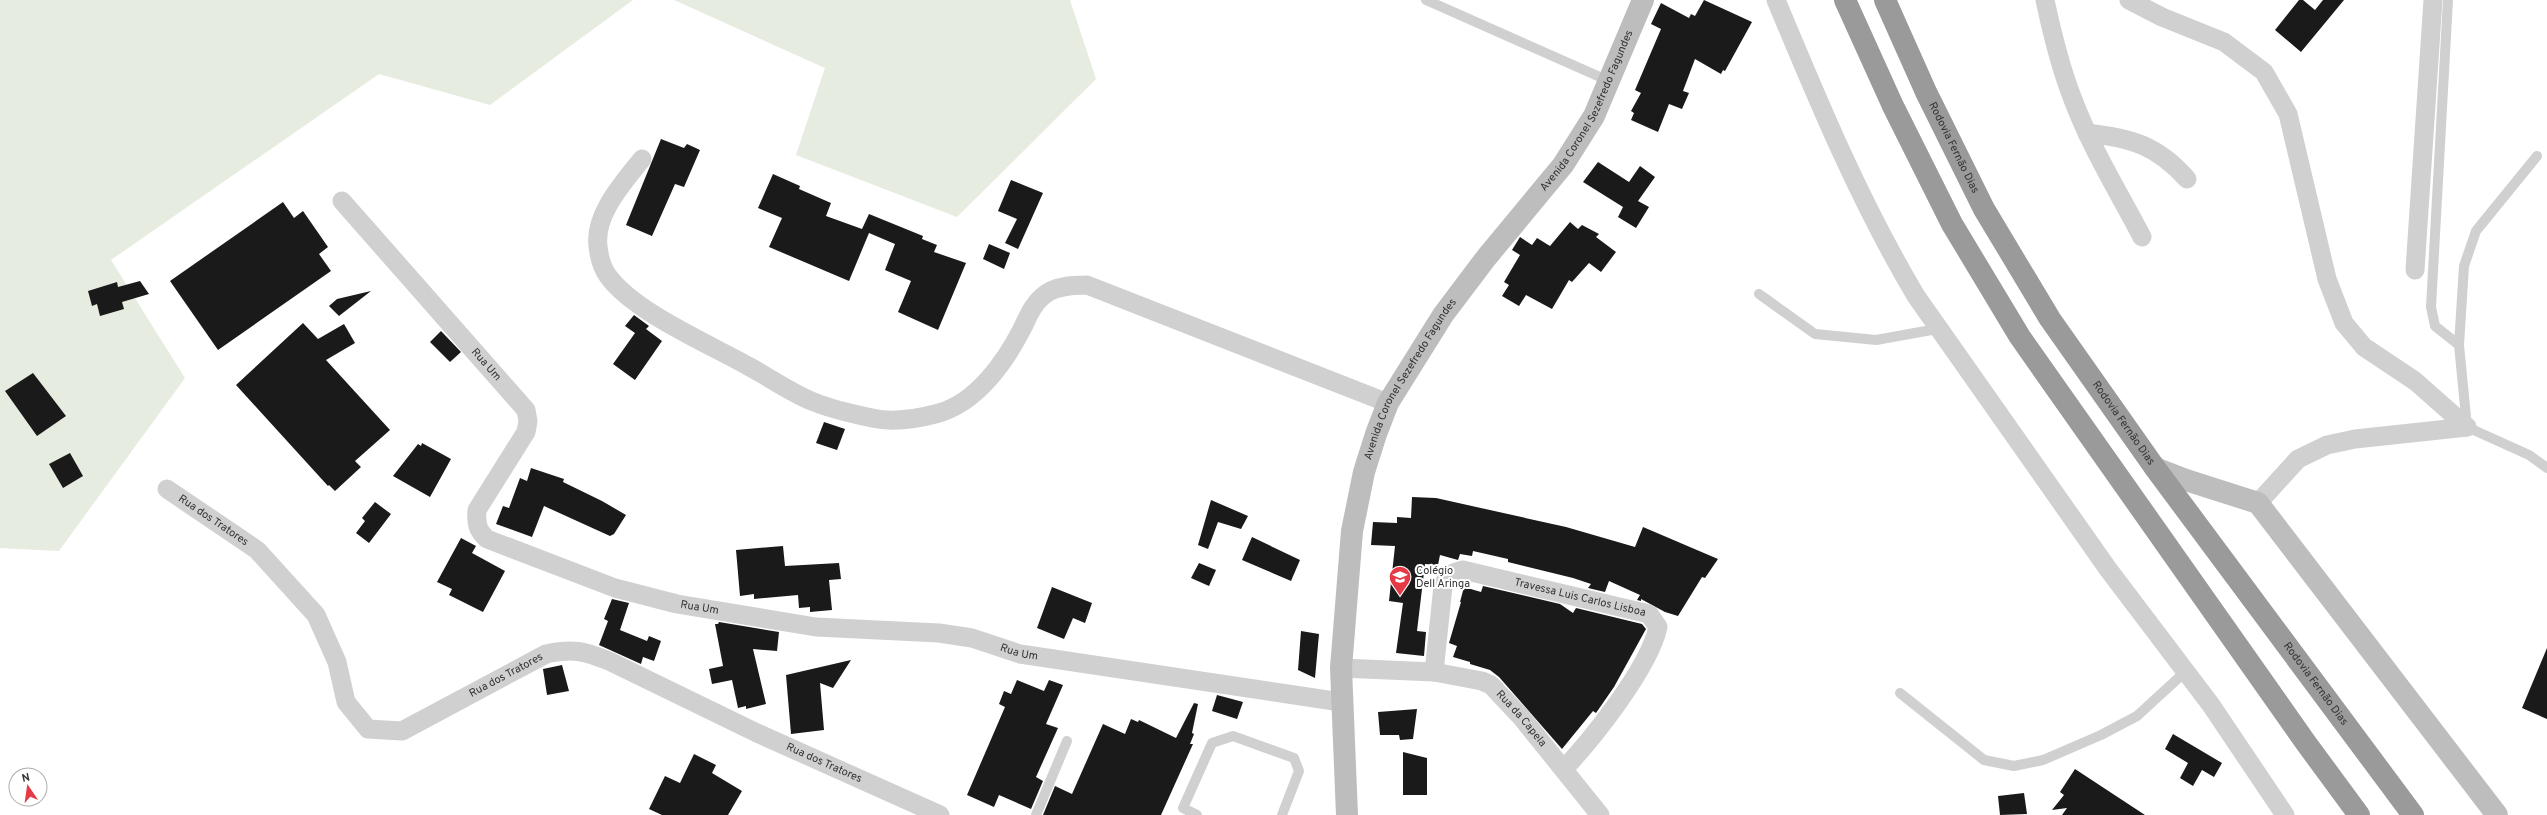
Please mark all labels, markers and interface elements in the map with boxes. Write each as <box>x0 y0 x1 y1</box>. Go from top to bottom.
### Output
street label: Avenida Coronel Sezefredo Fagundes <box>1537 28 1636 194</box>
street label: Rodovia Fernão Dias <box>1925 100 1982 196</box>
street label: Avenida Coronel Sezefredo Fagundes <box>1361 296 1460 462</box>
street label: Rua Um <box>468 345 504 384</box>
street label: Rodovia Fernão Dias <box>2089 378 2158 468</box>
street label: Rua dos Tratores <box>176 492 251 549</box>
school or university icon: Colégio Dell Aringa <box>1387 564 1413 597</box>
place label: Colégio Dell Aringa <box>1416 564 1470 591</box>
street label: Travessa Luis Carlos Lisboa <box>1513 575 1648 620</box>
street label: Rua Um <box>679 598 720 618</box>
street label: Rodovia Fernão Dias <box>2280 640 2351 728</box>
street label: Rua Um <box>998 641 1039 664</box>
street label: Rua dos Tratores <box>467 650 545 701</box>
street label: Rua da Capela <box>1493 687 1550 750</box>
street label: Rua dos Tratores <box>784 740 864 786</box>
north arrow <box>8 767 48 807</box>
text: N <box>21 771 31 786</box>

